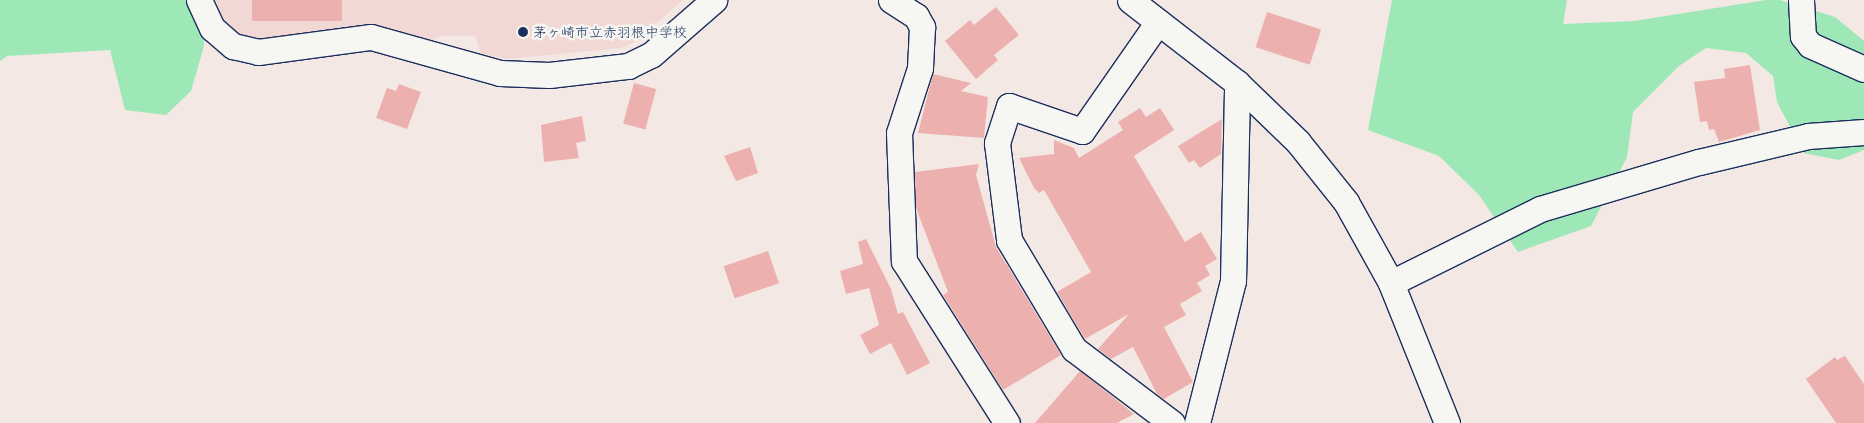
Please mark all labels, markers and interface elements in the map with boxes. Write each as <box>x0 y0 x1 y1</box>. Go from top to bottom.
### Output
place label: 茅ヶ崎市立赤羽根中学校 <box>533 24 687 40</box>
marker: 茅ヶ崎市立赤羽根中学校 <box>517 26 529 38</box>

